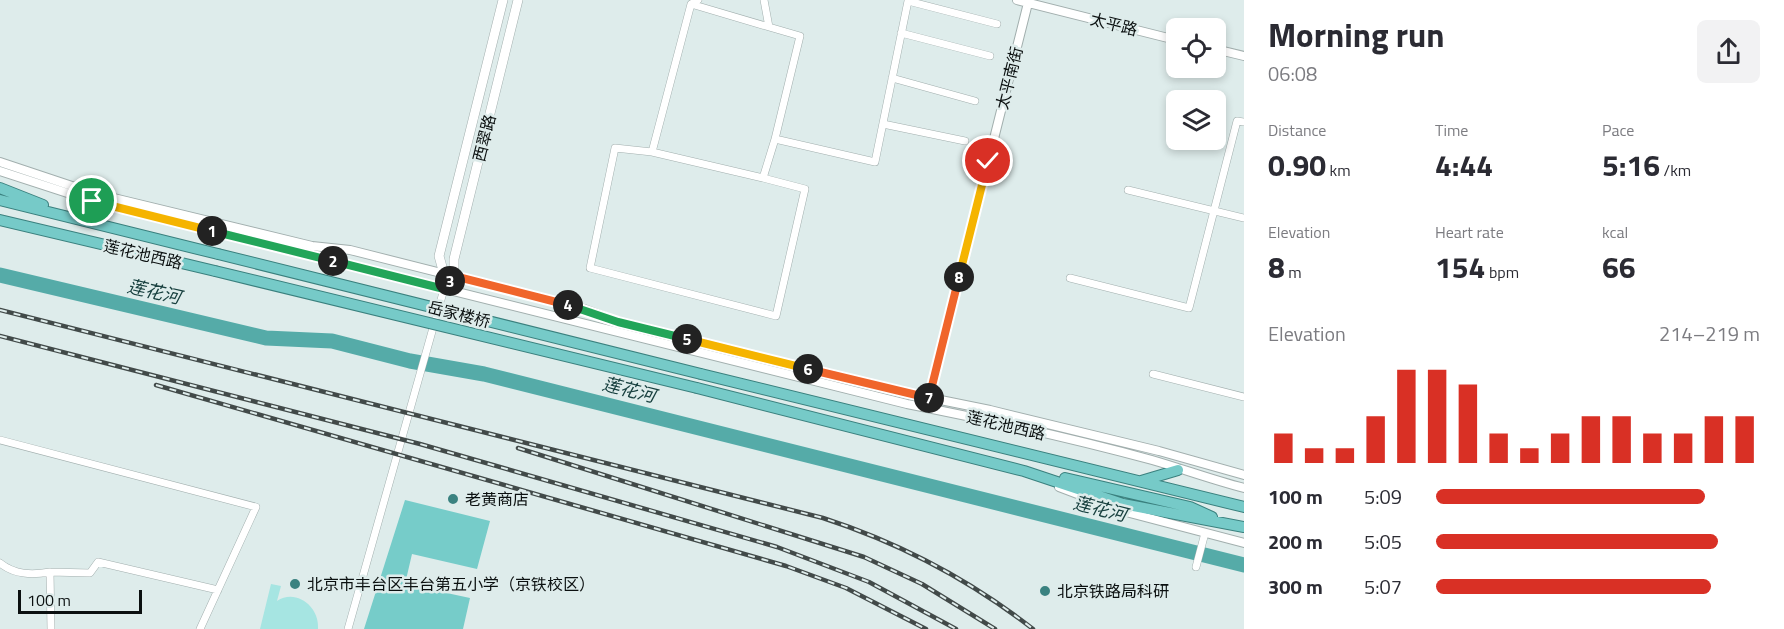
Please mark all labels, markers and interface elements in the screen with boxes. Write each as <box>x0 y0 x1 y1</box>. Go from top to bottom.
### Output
street label: 太平路 <box>1088 7 1140 41</box>
text: Morning run <box>1268 10 1445 60</box>
map controls <box>1166 18 1226 150</box>
button: locate <box>1166 18 1226 78</box>
button: share <box>1697 20 1760 83</box>
street label: 太平南街 <box>990 44 1028 112</box>
text: 06:08 <box>1268 58 1317 89</box>
button: layers <box>1166 90 1226 150</box>
street label: 西翠路 <box>467 112 501 164</box>
text: Distance <box>1268 118 1326 142</box>
text: Time <box>1435 118 1468 142</box>
text: Pace <box>1602 118 1634 142</box>
pin <box>962 135 1013 186</box>
text: 0.90 <box>1268 142 1326 188</box>
text: 4:44 <box>1435 142 1493 188</box>
text: 5:16 <box>1602 142 1660 188</box>
icon: check <box>971 144 1004 177</box>
text: km <box>1326 158 1351 182</box>
text: /km <box>1660 158 1691 182</box>
pin <box>66 175 117 226</box>
icon: arrive <box>75 184 108 217</box>
pin: 1 <box>197 216 227 246</box>
text: 1 <box>208 219 216 243</box>
text: Elevation <box>1268 220 1330 244</box>
text: Heart rate <box>1435 220 1504 244</box>
text: kcal <box>1602 220 1628 244</box>
street label: 莲花池西路 <box>101 233 185 275</box>
text: 8 <box>1268 244 1285 290</box>
text: 154 <box>1435 244 1485 290</box>
text: 66 <box>1602 244 1636 290</box>
pin: 2 <box>318 246 348 276</box>
text: 2 <box>329 249 337 273</box>
text: m <box>1285 260 1302 284</box>
text: bpm <box>1485 260 1519 284</box>
pin: 8 <box>944 262 974 292</box>
text: 8 <box>955 265 963 289</box>
pin: 3 <box>435 266 465 296</box>
text: 3 <box>446 269 454 293</box>
water label: 莲花河 <box>125 272 186 311</box>
pin: 4 <box>553 290 583 320</box>
text: 4 <box>564 293 572 317</box>
street label: 岳家楼桥 <box>425 295 493 333</box>
text: Elevation <box>1268 318 1346 349</box>
text: 214–219 m <box>1659 318 1760 349</box>
pin: 5 <box>672 324 702 354</box>
text: 5 <box>683 327 691 351</box>
pin: 6 <box>793 354 823 384</box>
text: 6 <box>804 357 812 381</box>
water label: 莲花河 <box>600 370 661 410</box>
pin: 7 <box>914 383 944 413</box>
text: 7 <box>925 386 933 410</box>
street label: 莲花池西路 <box>964 404 1048 446</box>
text: 100 m <box>1268 481 1323 512</box>
text: 5:09 <box>1364 481 1402 512</box>
place label: 老黄商店 <box>465 487 529 511</box>
water label: 莲花河 <box>1071 489 1132 529</box>
marker: 老黄商店 <box>446 492 460 506</box>
text: 200 m <box>1268 526 1323 557</box>
text: 5:05 <box>1364 526 1402 557</box>
text: 300 m <box>1268 571 1323 602</box>
text: 5:07 <box>1364 571 1402 602</box>
place label: 北京市丰台区丰台第五小学（京铁校区） <box>307 572 595 596</box>
marker: 北京市丰台区丰台第五小学（京铁校区） <box>288 577 302 591</box>
place label: 北京铁路局科研 <box>1057 579 1169 603</box>
marker: 北京铁路局科研 <box>1038 584 1052 598</box>
scale bar <box>18 587 142 614</box>
text: 100 m <box>27 588 71 612</box>

